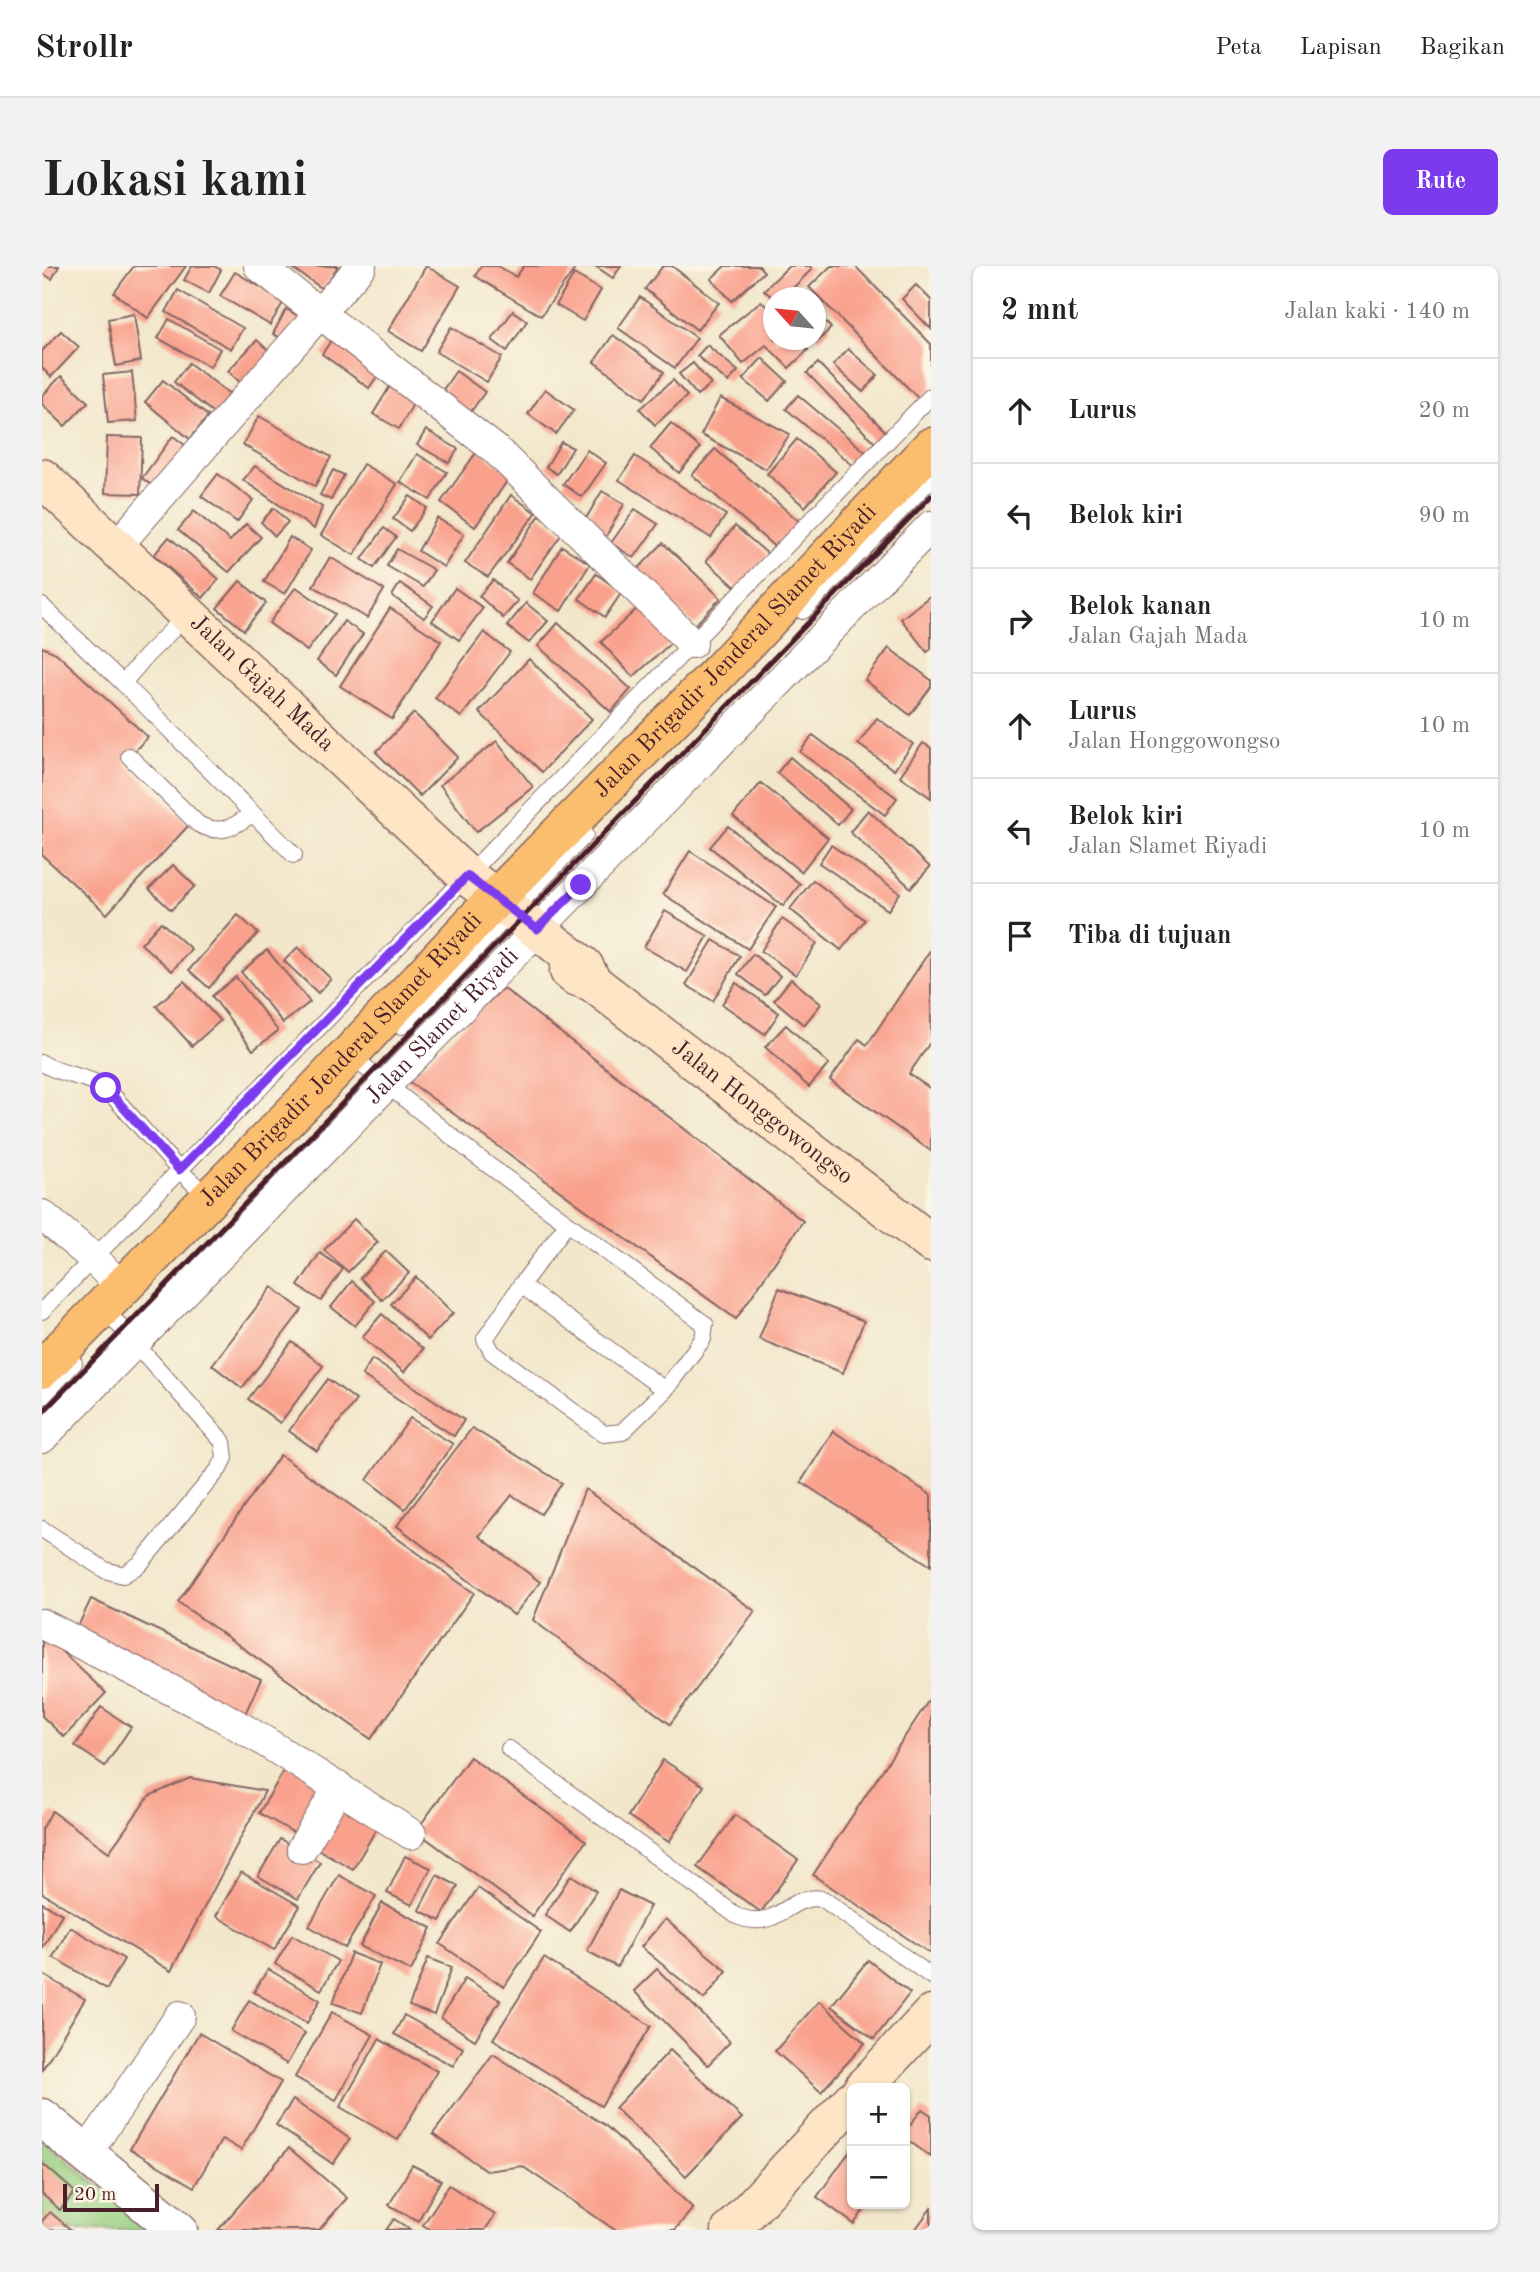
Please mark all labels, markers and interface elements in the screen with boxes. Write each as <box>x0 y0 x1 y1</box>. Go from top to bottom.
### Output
text: Strollr <box>35 32 133 65</box>
text: Peta <box>1215 36 1262 60</box>
text: Lapisan <box>1300 36 1382 60</box>
text: Bagikan <box>1420 36 1505 60</box>
button: Rute <box>1383 149 1498 215</box>
text: Lokasi kami <box>42 158 307 207</box>
north arrow <box>763 287 826 350</box>
text: 2 mnt <box>1001 296 1078 326</box>
text: Jalan kaki · 140 m <box>1284 300 1470 323</box>
icon: ahead <box>1001 392 1039 430</box>
text: Lurus <box>1068 398 1136 424</box>
text: 20 m <box>1419 399 1470 422</box>
icon: left <box>1001 497 1039 535</box>
street label: Jalan Brigadir Jenderal Slamet Riyadi <box>590 500 882 803</box>
text: Belok kiri <box>1068 503 1183 529</box>
text: 90 m <box>1419 504 1470 527</box>
text: Belok kanan <box>1068 594 1212 620</box>
icon: right <box>1001 602 1039 640</box>
text: 10 m <box>1419 609 1470 632</box>
street label: Jalan Gajah Mada <box>185 611 339 757</box>
text: Jalan Gajah Mada <box>1068 625 1248 648</box>
text: Lurus <box>1068 699 1136 725</box>
icon: ahead <box>1001 707 1039 745</box>
text: 10 m <box>1419 714 1470 737</box>
text: Jalan Honggowongso <box>1068 730 1280 753</box>
text: Belok kiri <box>1068 804 1183 830</box>
icon: left <box>1001 812 1039 850</box>
text: 10 m <box>1419 819 1470 842</box>
text: Jalan Slamet Riyadi <box>1068 835 1267 858</box>
route end <box>565 869 596 900</box>
street label: Jalan Brigadir Jenderal Slamet Riyadi <box>196 909 487 1212</box>
icon: arrive <box>1001 917 1039 955</box>
text: Tiba di tujuan <box>1068 923 1232 949</box>
street label: Jalan Slamet Riyadi <box>362 944 524 1110</box>
street label: Jalan Honggowongso <box>667 1035 857 1190</box>
route start <box>90 1072 121 1103</box>
map controls <box>847 2083 910 2209</box>
button: + <box>847 2083 910 2146</box>
button: − <box>847 2146 910 2209</box>
scale bar <box>63 2181 159 2213</box>
text: 20 m <box>74 2186 116 2205</box>

